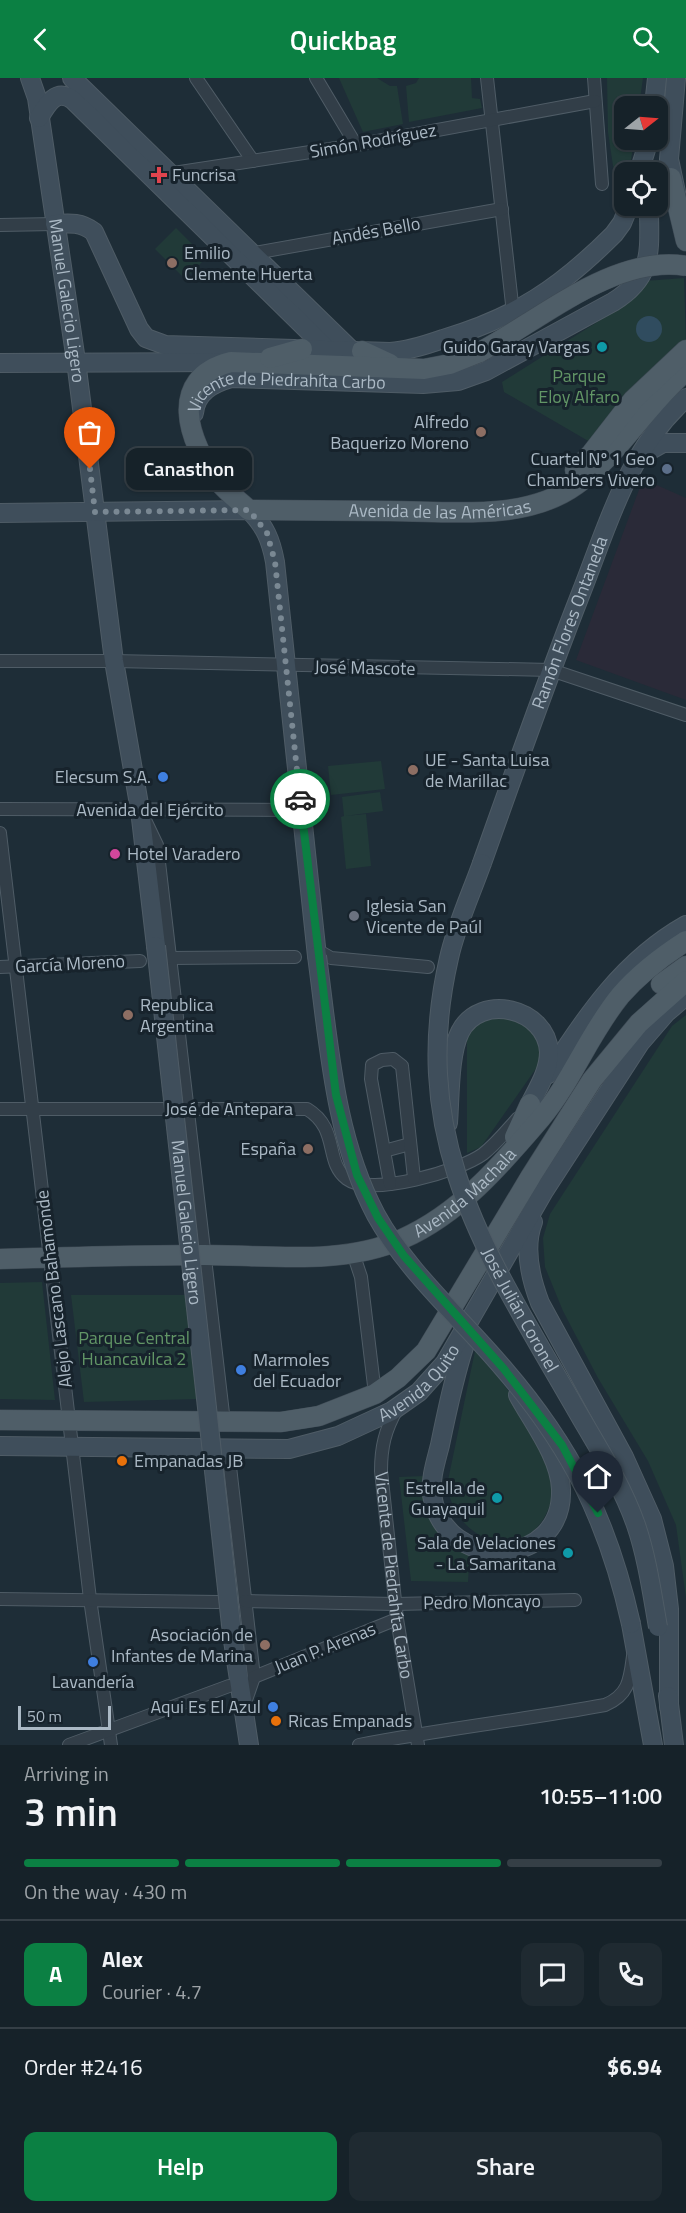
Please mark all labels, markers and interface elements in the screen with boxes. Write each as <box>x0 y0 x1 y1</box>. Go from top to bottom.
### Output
text: Quickbag <box>290 19 396 60</box>
icon: back <box>24 23 57 56</box>
icon: search <box>629 23 662 56</box>
north arrow <box>614 96 668 150</box>
map controls <box>614 96 668 216</box>
street label: Simón Rodríguez <box>307 116 438 165</box>
place label: Funcrisa <box>172 161 236 188</box>
button: locate <box>614 162 668 216</box>
marker: Funcrisa <box>150 166 168 184</box>
street label: Andés Bello <box>330 209 422 252</box>
street label: Manuel Galecio Ligero <box>42 217 93 384</box>
place label: Emilio Clemente Huerta <box>184 239 313 287</box>
marker: Emilio Clemente Huerta <box>165 256 179 270</box>
place label: Guido Garay Vargas <box>443 333 590 360</box>
marker: Guido Garay Vargas <box>595 340 609 354</box>
park label: Parque Eloy Alfaro <box>538 362 620 410</box>
street label: Vicente de Piedrahíta Carbo <box>180 364 386 415</box>
pin <box>64 407 115 469</box>
place label: Alfredo Baquerizo Moreno <box>330 408 469 456</box>
icon: bag <box>73 416 106 449</box>
marker: Alfredo Baquerizo Moreno <box>474 425 488 439</box>
place label: Cuartel Nº 1 Geo Chambers Vivero <box>527 445 655 493</box>
callout: Canasthon <box>126 448 252 490</box>
text: Canasthon <box>143 453 235 484</box>
marker: Cuartel Nº 1 Geo Chambers Vivero <box>660 462 674 476</box>
street label: Avenida de las Américas <box>348 492 534 526</box>
street label: Ramón Flores Ontaneda <box>524 532 614 713</box>
street label: José Mascote <box>314 653 416 682</box>
place label: UE - Santa Luisa de Marillac <box>425 746 549 794</box>
place label: Elecsum S.A. <box>55 763 151 790</box>
marker: UE - Santa Luisa de Marillac <box>406 763 420 777</box>
courier <box>270 769 330 829</box>
marker: Elecsum S.A. <box>156 770 170 784</box>
icon: car <box>284 783 317 816</box>
street label: Avenida del Ejército <box>76 796 224 823</box>
place label: Hotel Varadero <box>127 840 240 867</box>
marker: Hotel Varadero <box>108 847 122 861</box>
place label: Iglesia San Vicente de Paúl <box>366 892 482 940</box>
marker: Iglesia San Vicente de Paúl <box>347 909 361 923</box>
street label: García Moreno <box>14 947 125 980</box>
place label: Republica Argentina <box>140 991 214 1039</box>
marker: Republica Argentina <box>121 1008 135 1022</box>
street label: José de Antepara <box>165 1095 293 1122</box>
place label: España <box>240 1135 296 1162</box>
street label: Manuel Galecio Ligero <box>164 1138 210 1306</box>
street label: Avenida Machala <box>408 1141 522 1244</box>
marker: España <box>301 1142 315 1156</box>
street label: Alejo Lascano Bahamonde <box>28 1189 79 1389</box>
street label: José Julián Coronel <box>475 1243 566 1377</box>
park label: Parque Central Huancavilca 2 <box>78 1324 190 1372</box>
street label: Avenida Quito <box>373 1339 466 1429</box>
place label: Marmoles del Ecuador <box>253 1346 341 1394</box>
marker: Marmoles del Ecuador <box>234 1363 248 1377</box>
place label: Empanadas JB <box>134 1447 243 1474</box>
pin <box>572 1451 623 1513</box>
marker: Empanadas JB <box>115 1454 129 1468</box>
icon: home <box>581 1460 614 1493</box>
street label: Vicente de Piedrahíta Carbo <box>368 1470 421 1681</box>
place label: Estrella de Guayaquil <box>405 1474 485 1522</box>
marker: Estrella de Guayaquil <box>490 1491 504 1505</box>
place label: Sala de Velaciones - La Samaritana <box>417 1529 556 1577</box>
marker: Sala de Velaciones - La Samaritana <box>561 1546 575 1560</box>
street label: Pedro Moncayo <box>423 1587 541 1616</box>
street label: Juan P. Arenas <box>270 1615 380 1680</box>
place label: Asociación de Infantes de Marina <box>111 1621 253 1669</box>
marker: Asociación de Infantes de Marina <box>258 1638 272 1652</box>
marker: Lavandería <box>86 1655 100 1669</box>
place label: Lavandería <box>52 1668 134 1695</box>
place label: Aqui Es El Azul <box>150 1693 261 1720</box>
marker: Aqui Es El Azul <box>266 1700 280 1714</box>
scale bar <box>18 1703 111 1730</box>
text: 50 m <box>27 1704 62 1728</box>
place label: Ricas Empanads <box>288 1707 412 1734</box>
marker: Ricas Empanads <box>269 1714 283 1728</box>
text: Arriving in <box>24 1758 109 1789</box>
text: 10:55–11:00 <box>539 1779 662 1813</box>
text: 3 min <box>24 1782 118 1841</box>
text: On the way · 430 m <box>24 1876 187 1907</box>
text: Alex <box>102 1942 143 1976</box>
button: chat <box>521 1943 584 2006</box>
button: phone <box>599 1943 662 2006</box>
text: A <box>49 1957 62 1991</box>
text: Courier · 4.7 <box>102 1976 202 2007</box>
text: Order #2416 <box>24 2050 143 2084</box>
text: $6.94 <box>607 2050 662 2084</box>
button: Help <box>24 2132 337 2201</box>
button: Share <box>349 2132 662 2201</box>

